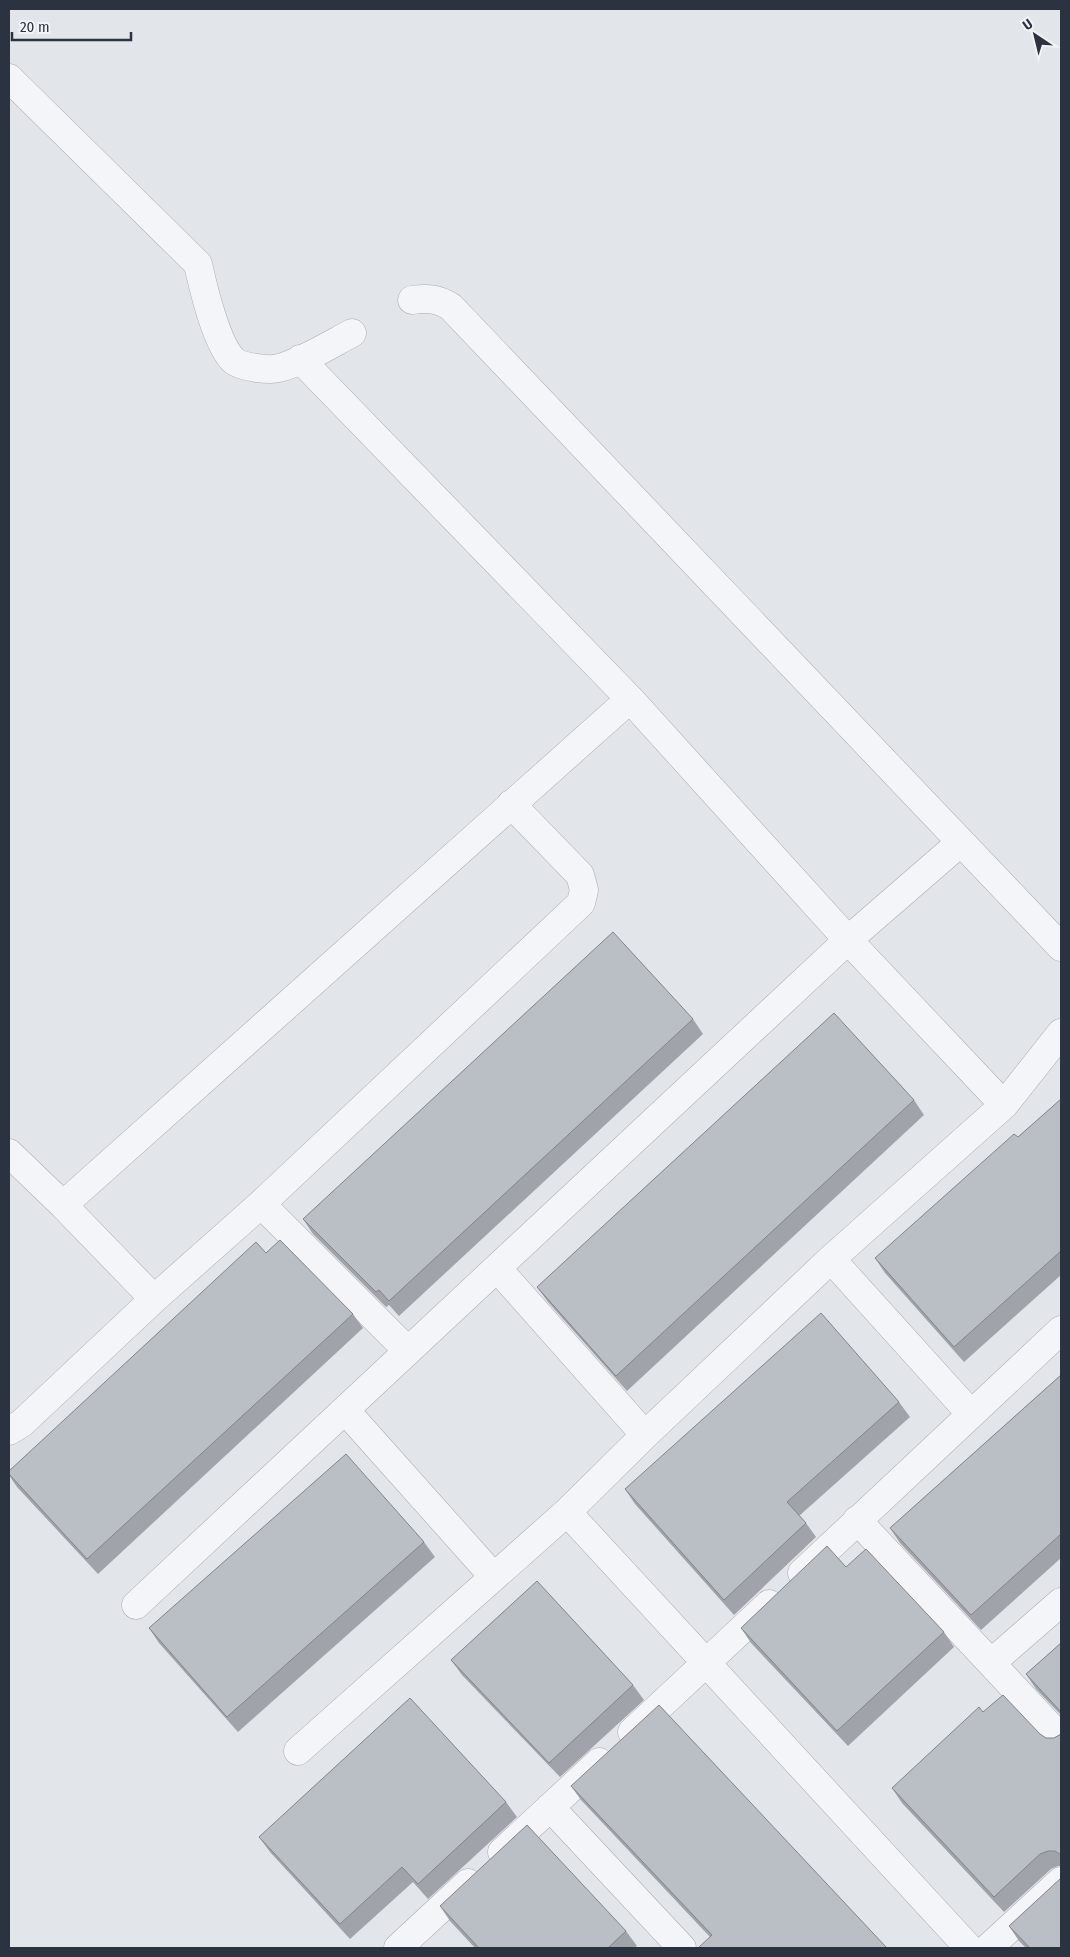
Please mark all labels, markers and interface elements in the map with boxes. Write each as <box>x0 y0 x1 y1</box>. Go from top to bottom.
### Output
scale bar <box>12 10 131 42</box>
north arrow <box>1010 10 1060 60</box>
text: U <box>1020 15 1036 34</box>
text: 20 m <box>20 18 50 36</box>

